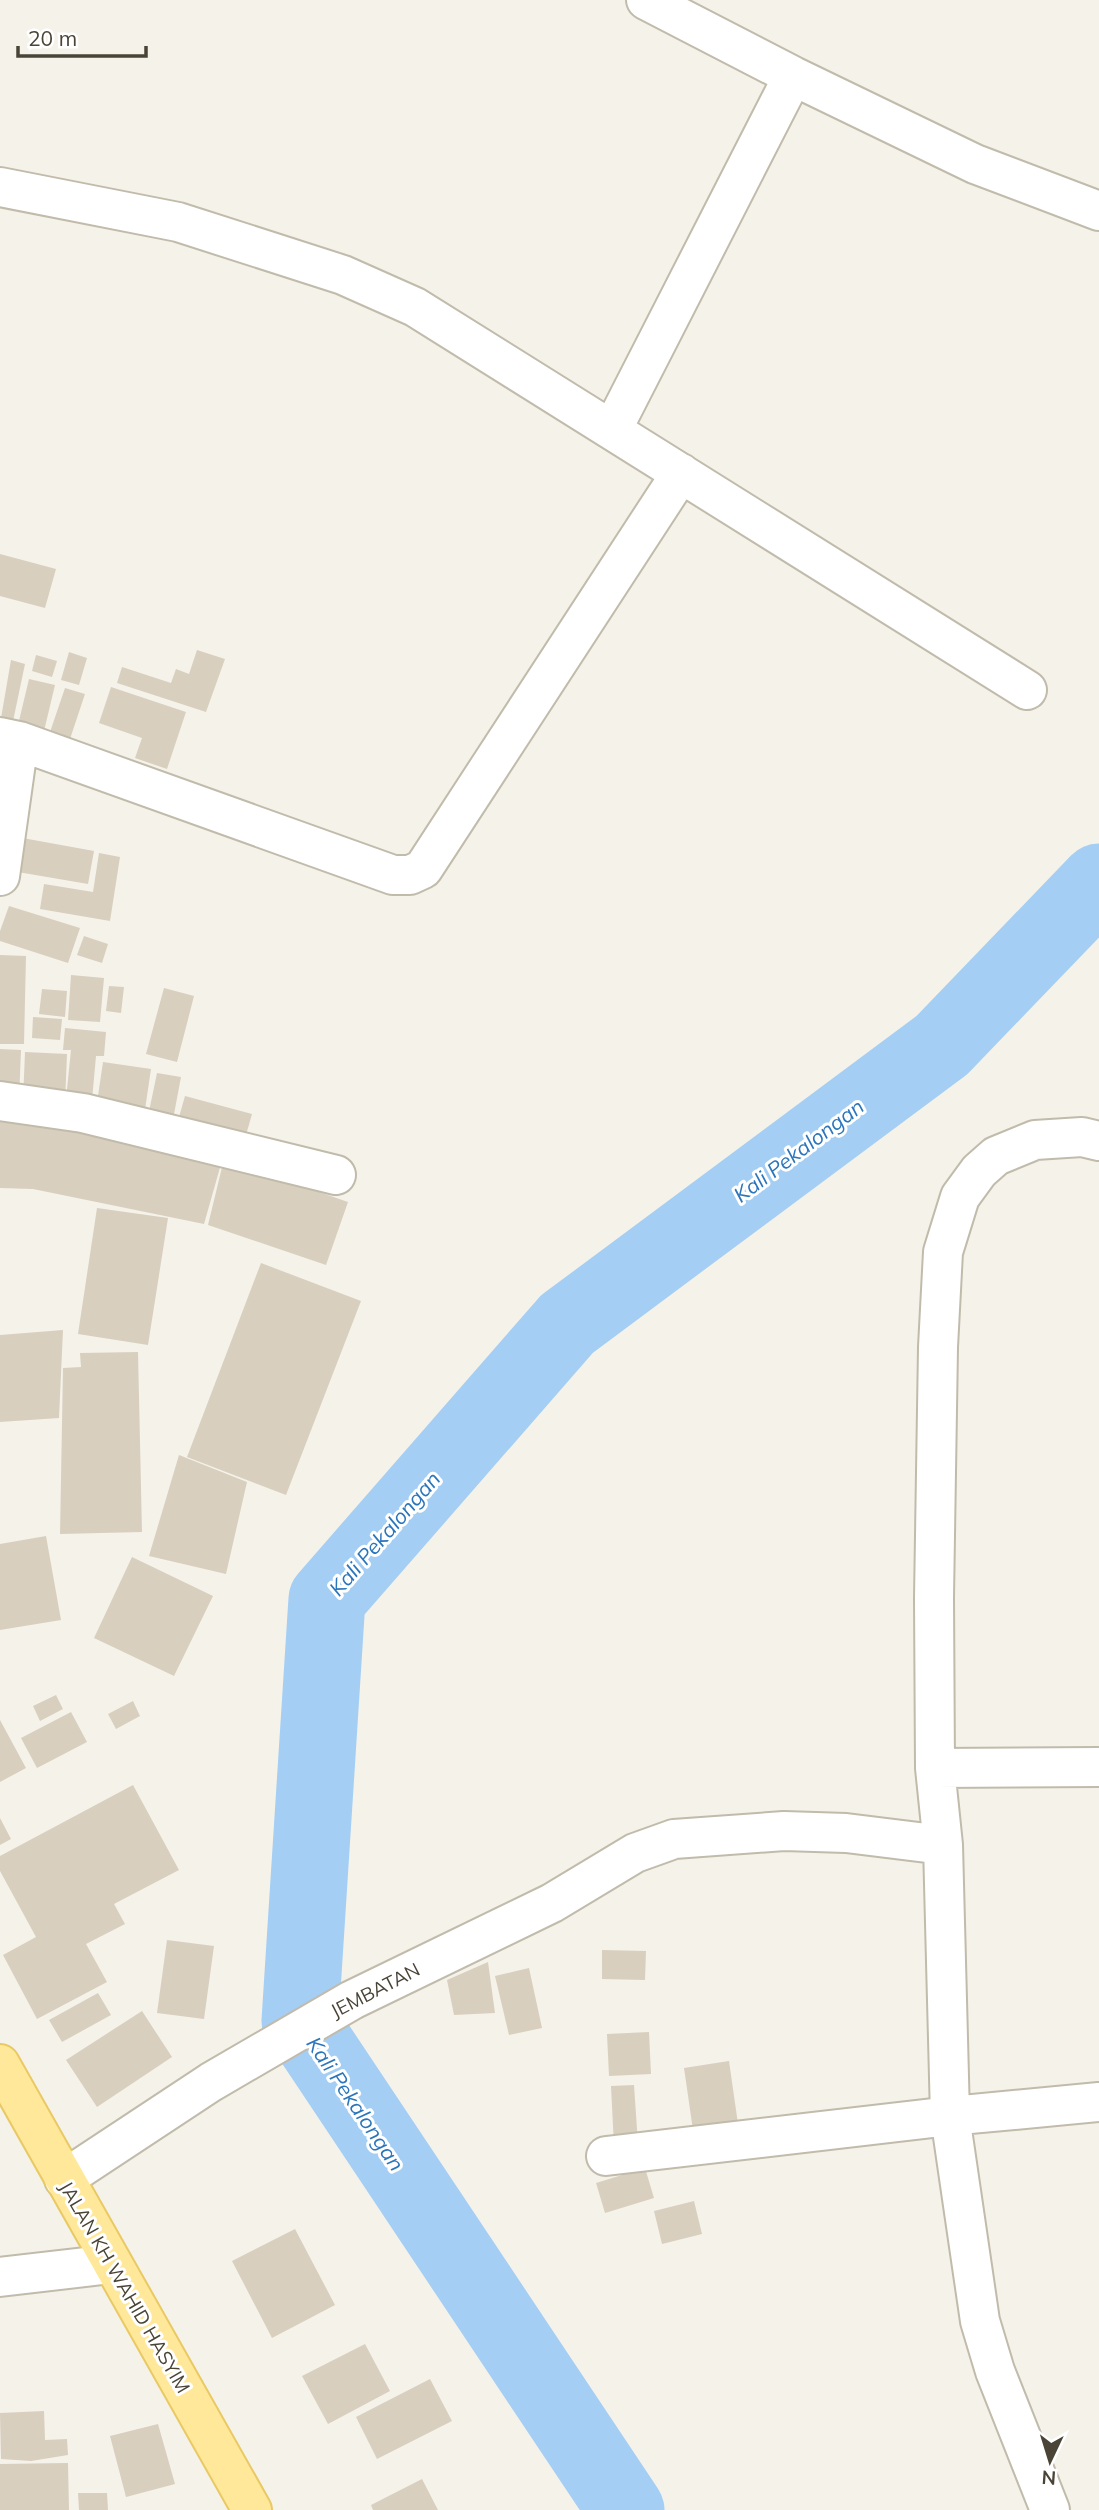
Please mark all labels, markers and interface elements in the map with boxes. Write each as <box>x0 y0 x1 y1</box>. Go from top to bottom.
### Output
scale bar <box>18 14 145 58</box>
text: 20 m <box>28 25 77 51</box>
water label: Kali Pekalongan <box>728 1093 869 1208</box>
water label: Kali Pekalongan <box>323 1466 445 1601</box>
street label: JEMBATAN <box>326 1957 424 2023</box>
water label: Kali Pekalongan <box>301 2031 410 2175</box>
street label: JALAN KH WAHID HASYIM <box>54 2177 196 2397</box>
north arrow <box>1015 2426 1085 2496</box>
text: N <box>1041 2465 1057 2490</box>

